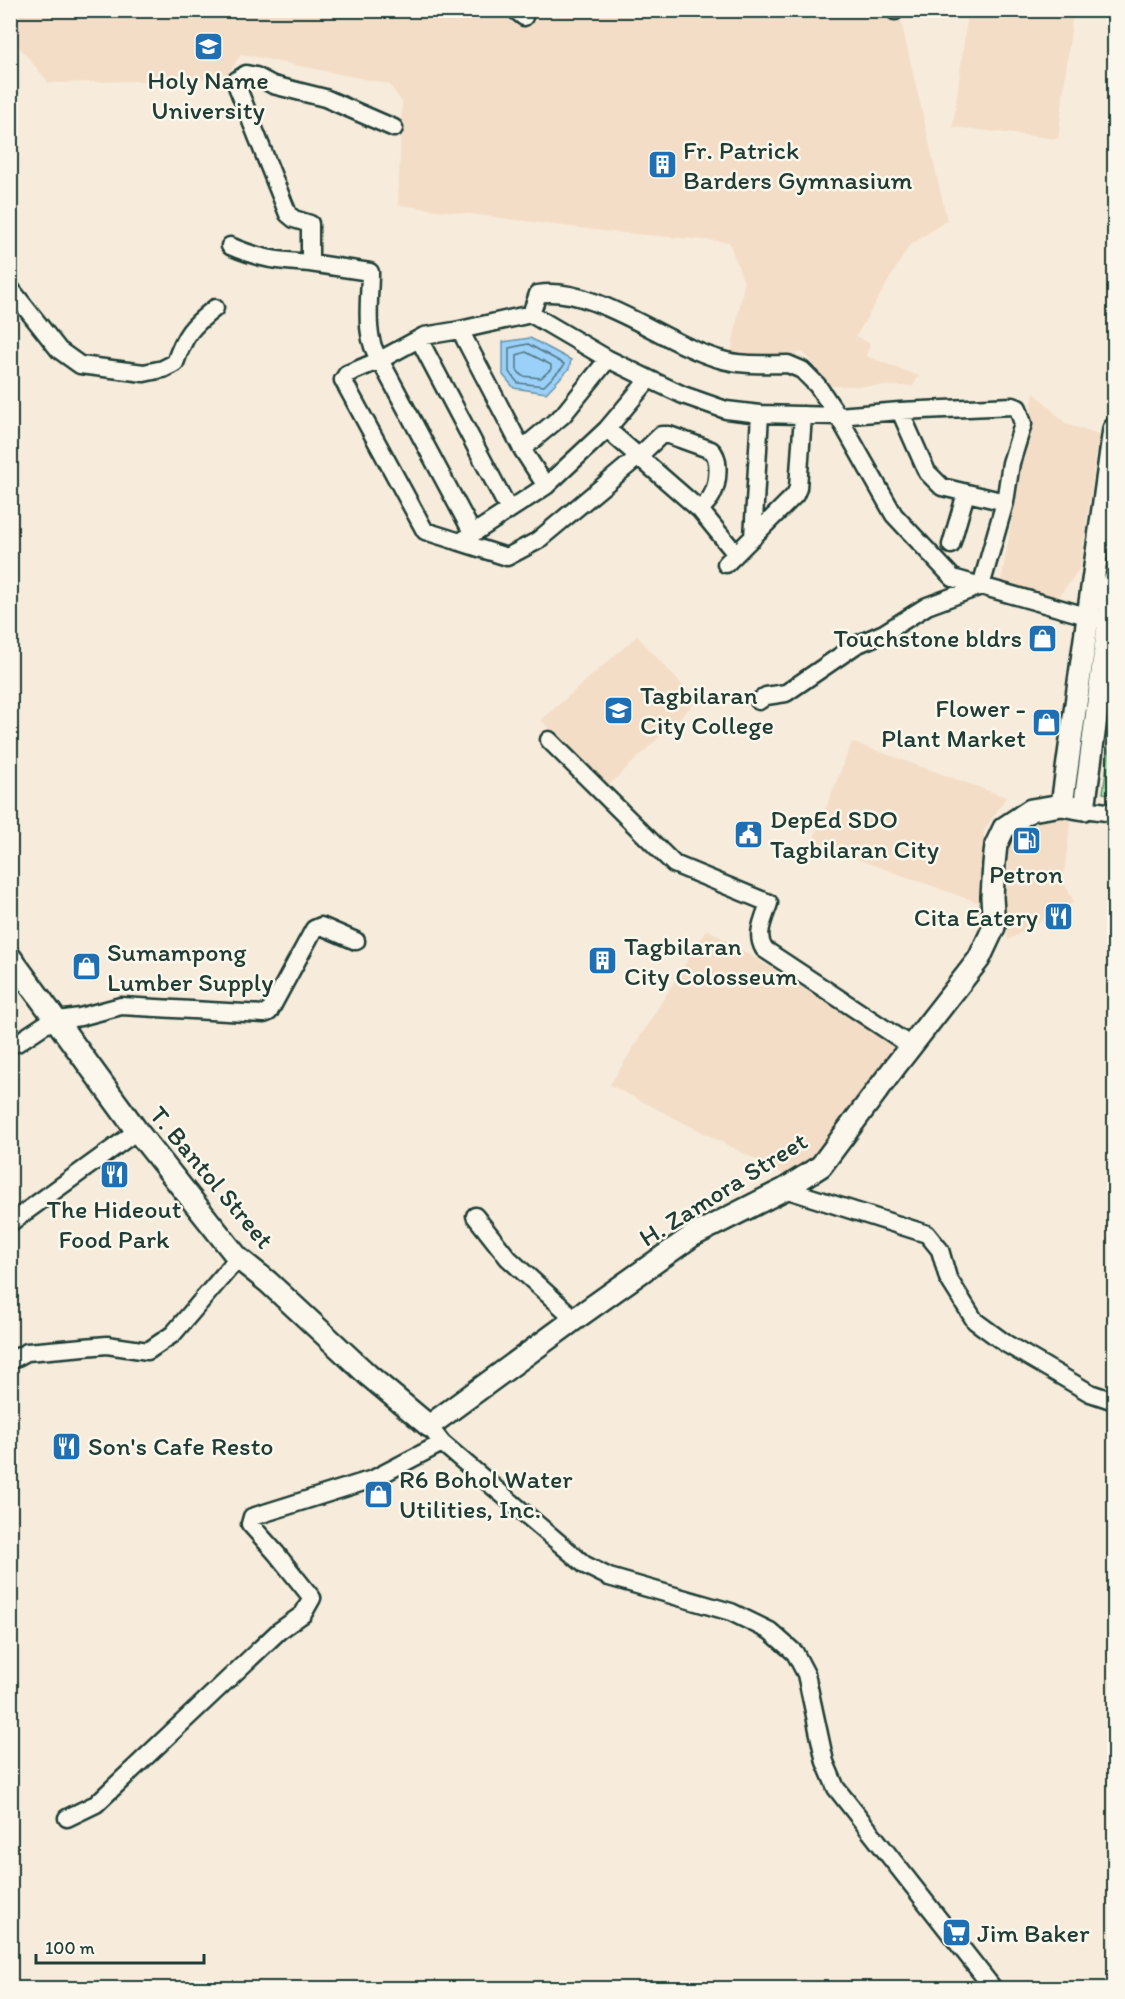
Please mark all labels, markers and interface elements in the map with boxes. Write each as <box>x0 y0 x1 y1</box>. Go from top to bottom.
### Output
school or university icon: Holy Name University <box>192 30 224 62</box>
place label: Holy Name University <box>147 64 269 126</box>
place label: Fr. Patrick Barders Gymnasium <box>683 134 913 196</box>
building icon: Fr. Patrick Barders Gymnasium <box>646 149 678 181</box>
place label: Touchstone bldrs <box>833 622 1022 654</box>
shop icon: Touchstone bldrs <box>1027 622 1059 654</box>
place label: Tagbilaran City College <box>640 679 774 741</box>
place label: Flower - Plant Market <box>881 692 1026 754</box>
school or university icon: Tagbilaran City College <box>603 694 635 726</box>
shop icon: Flower - Plant Market <box>1031 707 1063 739</box>
place label: DepEd SDO Tagbilaran City <box>770 803 939 865</box>
public building icon: DepEd SDO Tagbilaran City <box>733 818 765 850</box>
fuel station icon: Petron <box>1010 824 1042 856</box>
place label: Petron <box>989 858 1063 890</box>
place label: Cita Eatery <box>914 901 1038 933</box>
restaurant icon: Cita Eatery <box>1043 901 1075 933</box>
place label: Tagbilaran City Colosseum <box>624 930 797 992</box>
place label: Sumampong Lumber Supply <box>107 936 273 998</box>
building icon: Tagbilaran City Colosseum <box>587 945 619 977</box>
shop icon: Sumampong Lumber Supply <box>70 951 102 983</box>
street label: T. Bantol Street <box>143 1099 281 1255</box>
street label: H. Zamora Street <box>633 1124 813 1253</box>
restaurant icon: The Hideout Food Park <box>98 1159 130 1191</box>
place label: The Hideout Food Park <box>46 1193 182 1255</box>
restaurant icon: Son's Cafe Resto <box>51 1430 83 1462</box>
place label: Son's Cafe Resto <box>88 1430 274 1462</box>
place label: R6 Bohol Water Utilities, Inc. <box>399 1463 573 1525</box>
shop icon: R6 Bohol Water Utilities, Inc. <box>362 1478 394 1510</box>
supermarket icon: Jim Baker <box>940 1917 972 1949</box>
place label: Jim Baker <box>977 1917 1090 1949</box>
scale bar <box>36 1927 204 1965</box>
text: 100 m <box>45 1937 95 1959</box>

